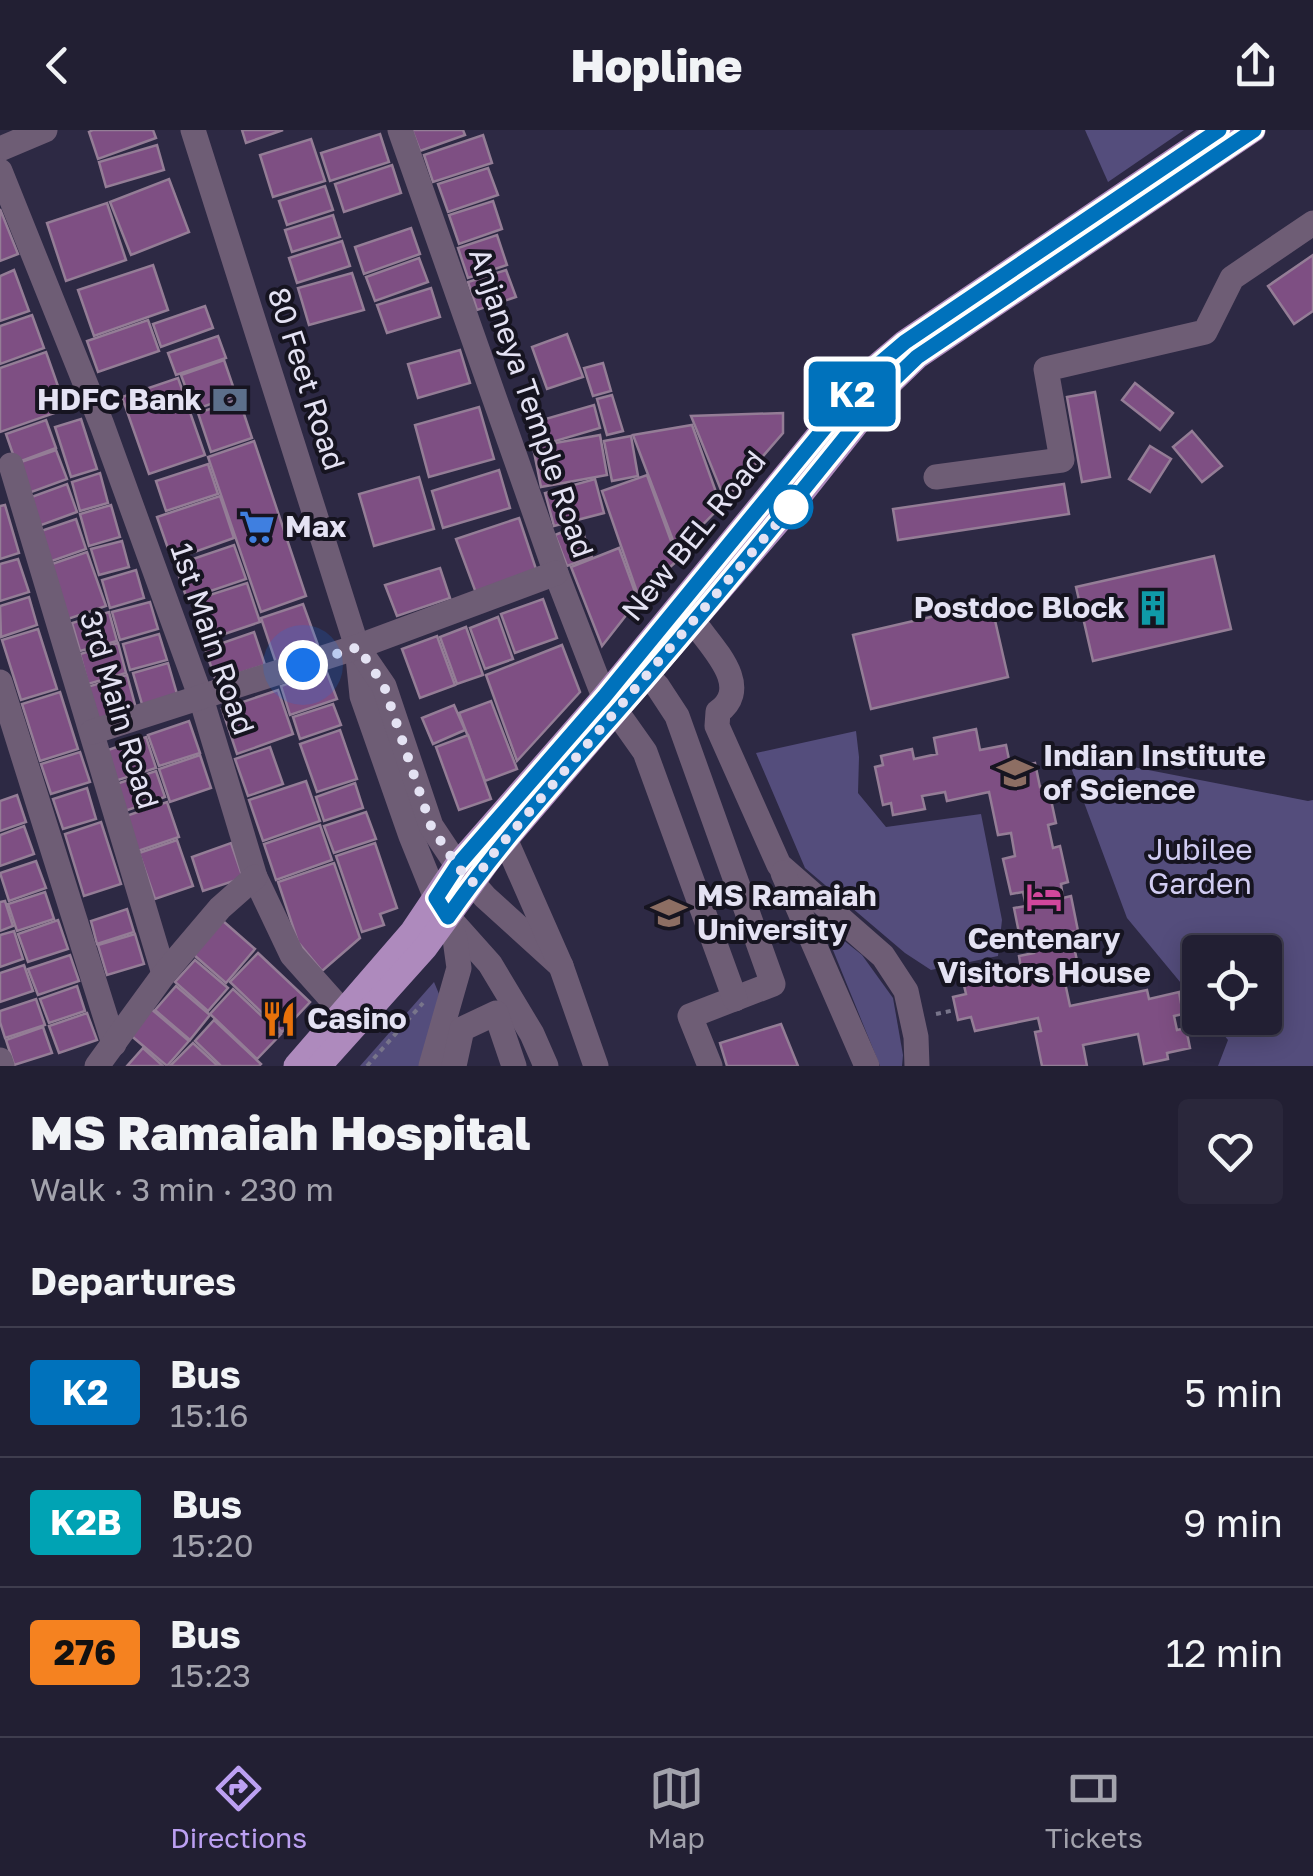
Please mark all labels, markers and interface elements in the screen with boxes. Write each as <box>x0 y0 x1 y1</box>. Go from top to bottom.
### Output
icon: back <box>30 38 85 93</box>
text: Hopline <box>571 38 742 92</box>
icon: share <box>1228 38 1283 93</box>
street label: Anjaneya Temple Road <box>462 243 602 562</box>
street label: 80 Feet Road <box>261 283 353 474</box>
line badge: K2 <box>807 362 897 426</box>
text: K2 <box>829 373 875 415</box>
place label: HDFC Bank <box>37 381 203 417</box>
bank icon: HDFC Bank <box>211 381 249 419</box>
street label: New BEL Road <box>614 443 773 628</box>
unlabelled marker <box>770 486 812 528</box>
supermarket icon: Max <box>238 508 276 546</box>
place label: Max <box>285 508 347 544</box>
street label: 1st Main Road <box>163 538 263 739</box>
place label: Postdoc Block <box>914 589 1126 625</box>
building icon: Postdoc Block <box>1134 589 1172 627</box>
street label: 3rd Main Road <box>73 606 167 813</box>
your location <box>278 640 328 690</box>
place label: Indian Institute of Science <box>1043 737 1266 807</box>
school or university icon: Indian Institute of Science <box>996 754 1034 792</box>
park label: Jubilee Garden <box>1147 831 1253 901</box>
place label: MS Ramaiah University <box>697 877 877 947</box>
hotel icon: Centenary Visitors House <box>1025 878 1063 916</box>
school or university icon: MS Ramaiah University <box>650 894 688 932</box>
place label: Centenary Visitors House <box>937 920 1151 990</box>
map controls <box>1182 935 1282 1035</box>
button: locate <box>1182 935 1282 1035</box>
restaurant icon: Casino <box>260 1000 298 1038</box>
place label: Casino <box>307 1000 407 1036</box>
button: heart <box>1178 1099 1283 1204</box>
text: MS Ramaiah Hospital <box>30 1103 530 1161</box>
text: Walk · 3 min · 230 m <box>30 1170 334 1208</box>
text: Departures <box>30 1258 236 1303</box>
text: Bus <box>170 1351 241 1396</box>
text: 5 min <box>1184 1370 1283 1415</box>
text: K2 <box>62 1371 108 1413</box>
text: 15:16 <box>170 1396 249 1434</box>
text: Bus <box>171 1481 242 1526</box>
text: 9 min <box>1183 1500 1283 1545</box>
text: K2B <box>50 1501 121 1543</box>
text: 15:20 <box>171 1526 254 1564</box>
text: Bus <box>170 1611 241 1656</box>
text: 12 min <box>1166 1630 1283 1675</box>
text: 276 <box>54 1631 116 1673</box>
text: 15:23 <box>170 1656 251 1694</box>
tab: Directions <box>170 1761 307 1854</box>
tab: Map <box>647 1761 705 1854</box>
tab: Tickets <box>1045 1761 1143 1854</box>

